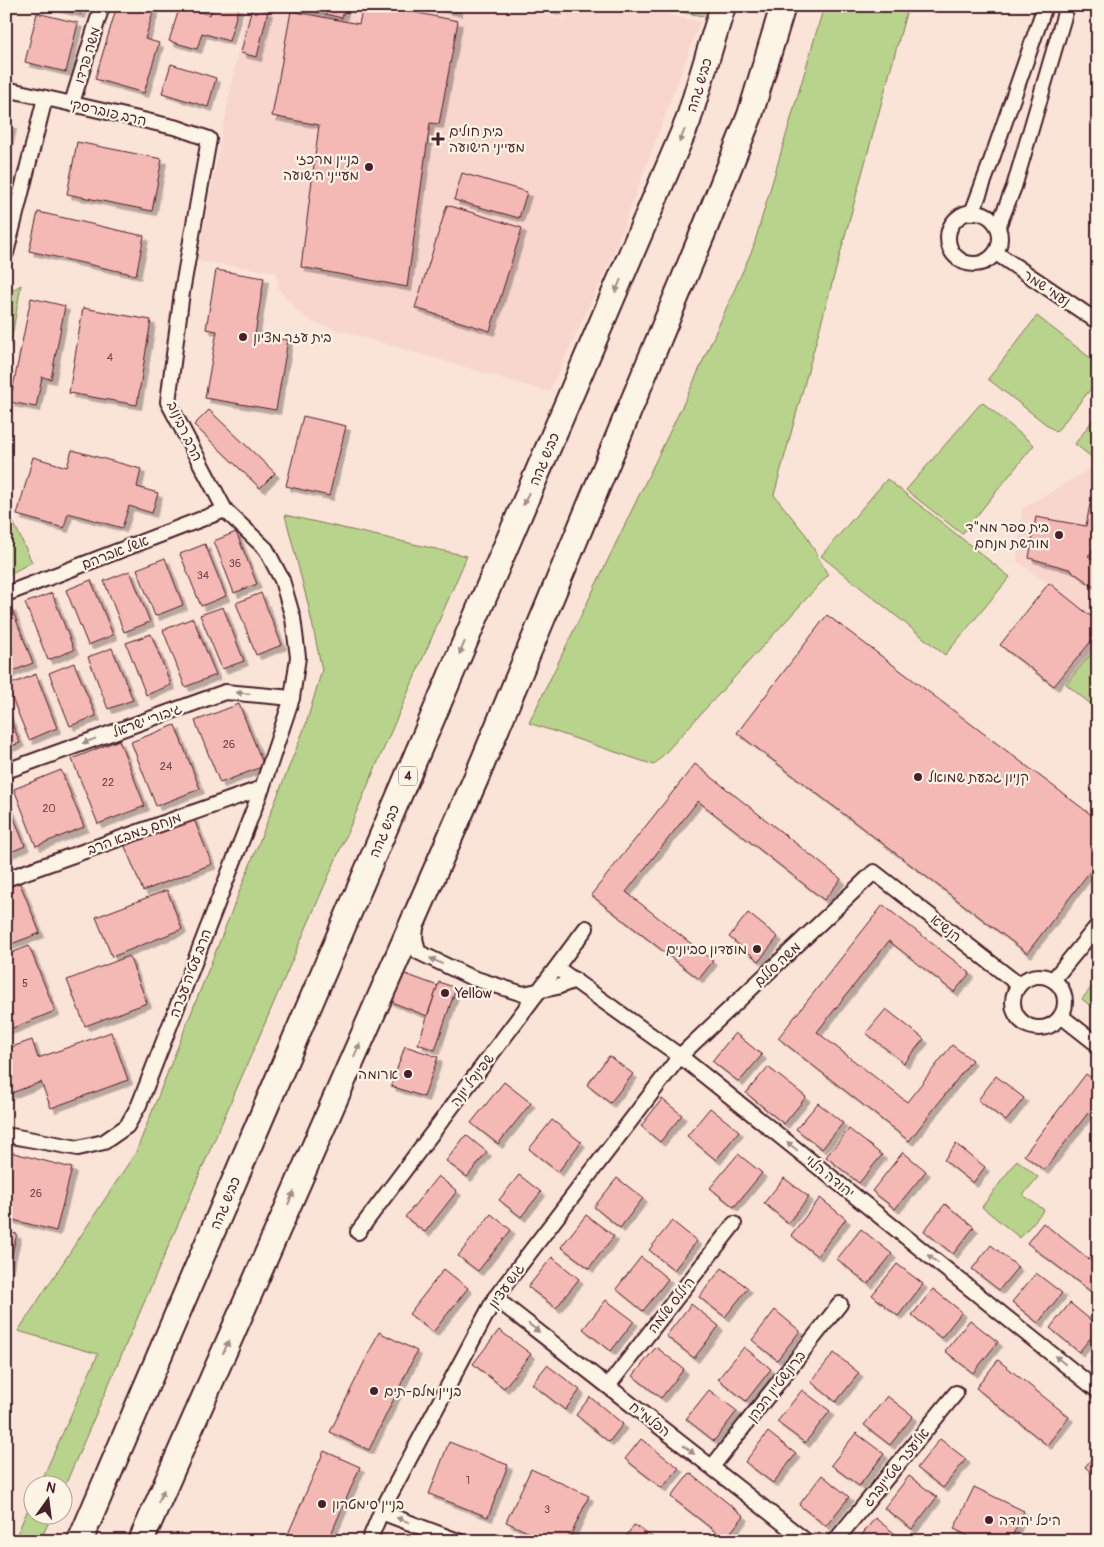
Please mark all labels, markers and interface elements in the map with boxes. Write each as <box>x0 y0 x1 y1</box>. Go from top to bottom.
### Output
street label: משה פרדו <box>71 25 104 85</box>
street label: כביש גהה <box>683 56 716 114</box>
street label: הרב פוברסקי <box>68 95 148 130</box>
place label: בית חולים מעייני הישועה <box>449 123 525 156</box>
one-way arrow <box>678 129 686 143</box>
marker: בית חולים מעייני הישועה <box>431 132 445 146</box>
place label: בניין מרכזי מעייני הישועה <box>283 151 359 184</box>
marker: בניין מרכזי מעייני הישועה <box>363 161 375 173</box>
street label: נעמי שמר <box>1020 266 1074 310</box>
one-way arrow <box>614 278 621 293</box>
place label: בית עזר מציון <box>253 329 331 346</box>
marker: בית עזר מציון <box>237 331 249 343</box>
house number: 4 <box>107 351 114 364</box>
street label: הרב רבינוב <box>163 399 206 464</box>
street label: כביש גהה <box>526 430 563 488</box>
one-way arrow <box>522 492 530 506</box>
place label: בית ספר ממ"ד מורשת מנחם <box>965 519 1049 552</box>
marker: בית ספר ממ"ד מורשת מנחם <box>1053 529 1065 541</box>
street label: אשל אברהם <box>79 532 152 573</box>
house number: 36 <box>229 557 241 570</box>
house number: 34 <box>197 569 210 582</box>
one-way arrow <box>458 641 466 656</box>
one-way arrow <box>235 689 251 697</box>
street label: גיבורי ישראל <box>110 700 185 741</box>
one-way arrow <box>81 737 96 745</box>
house number: 26 <box>223 738 235 751</box>
house number: 24 <box>160 760 173 773</box>
road number: 4 <box>399 766 417 786</box>
place label: קניון גבעת שמואל <box>928 769 1029 786</box>
marker: קניון גבעת שמואל <box>912 771 924 783</box>
house number: 22 <box>102 776 114 789</box>
house number: 20 <box>42 802 56 815</box>
street label: כביש גהה <box>366 802 403 860</box>
street label: מנחם זמבא הרב <box>85 809 184 858</box>
street label: הנשיא <box>927 911 964 946</box>
street label: הרב עטיה עזרה <box>166 927 215 1020</box>
street label: משה סללם <box>751 939 804 990</box>
place label: מועדון סביונים <box>666 941 747 958</box>
marker: מועדון סביונים <box>751 943 763 955</box>
one-way arrow <box>429 956 443 964</box>
house number: 5 <box>22 977 28 990</box>
place label: Yellow <box>454 985 493 1002</box>
marker: Yellow <box>439 987 451 999</box>
one-way arrow <box>353 1043 361 1057</box>
street label: שפינדל יונה <box>447 1051 498 1110</box>
place label: ארומה <box>358 1066 398 1083</box>
marker: ארומה <box>402 1068 414 1080</box>
one-way arrow <box>786 1141 799 1151</box>
street label: יהודה הלוי <box>802 1151 858 1201</box>
street label: כביש גהה <box>207 1174 244 1232</box>
house number: 26 <box>30 1187 42 1200</box>
one-way arrow <box>288 1191 296 1205</box>
one-way arrow <box>927 1253 940 1264</box>
street label: גוש עציון <box>485 1260 528 1312</box>
street label: היללס שלמה <box>644 1274 699 1337</box>
one-way arrow <box>527 1323 540 1333</box>
one-way arrow <box>223 1340 231 1354</box>
street label: ברונשטיין הכהן <box>743 1347 809 1425</box>
one-way arrow <box>1054 1355 1067 1366</box>
place label: בניין מלם-תים <box>384 1383 461 1400</box>
marker: בניין מלם-תים <box>368 1385 380 1397</box>
street label: הפלמ"ח <box>626 1398 674 1441</box>
street label: אליעזר שטיינברג <box>860 1425 933 1510</box>
one-way arrow <box>682 1444 695 1455</box>
north arrow <box>22 1474 72 1524</box>
house number: 1 <box>466 1474 470 1487</box>
text: N <box>44 1478 58 1497</box>
one-way arrow <box>157 1489 165 1503</box>
place label: בניין סימטרון <box>332 1496 404 1513</box>
marker: בניין סימטרון <box>316 1498 328 1510</box>
house number: 3 <box>544 1503 550 1516</box>
place label: היכל יהודה <box>999 1512 1061 1529</box>
marker: היכל יהודה <box>983 1514 995 1526</box>
one-way arrow <box>396 1516 410 1524</box>

